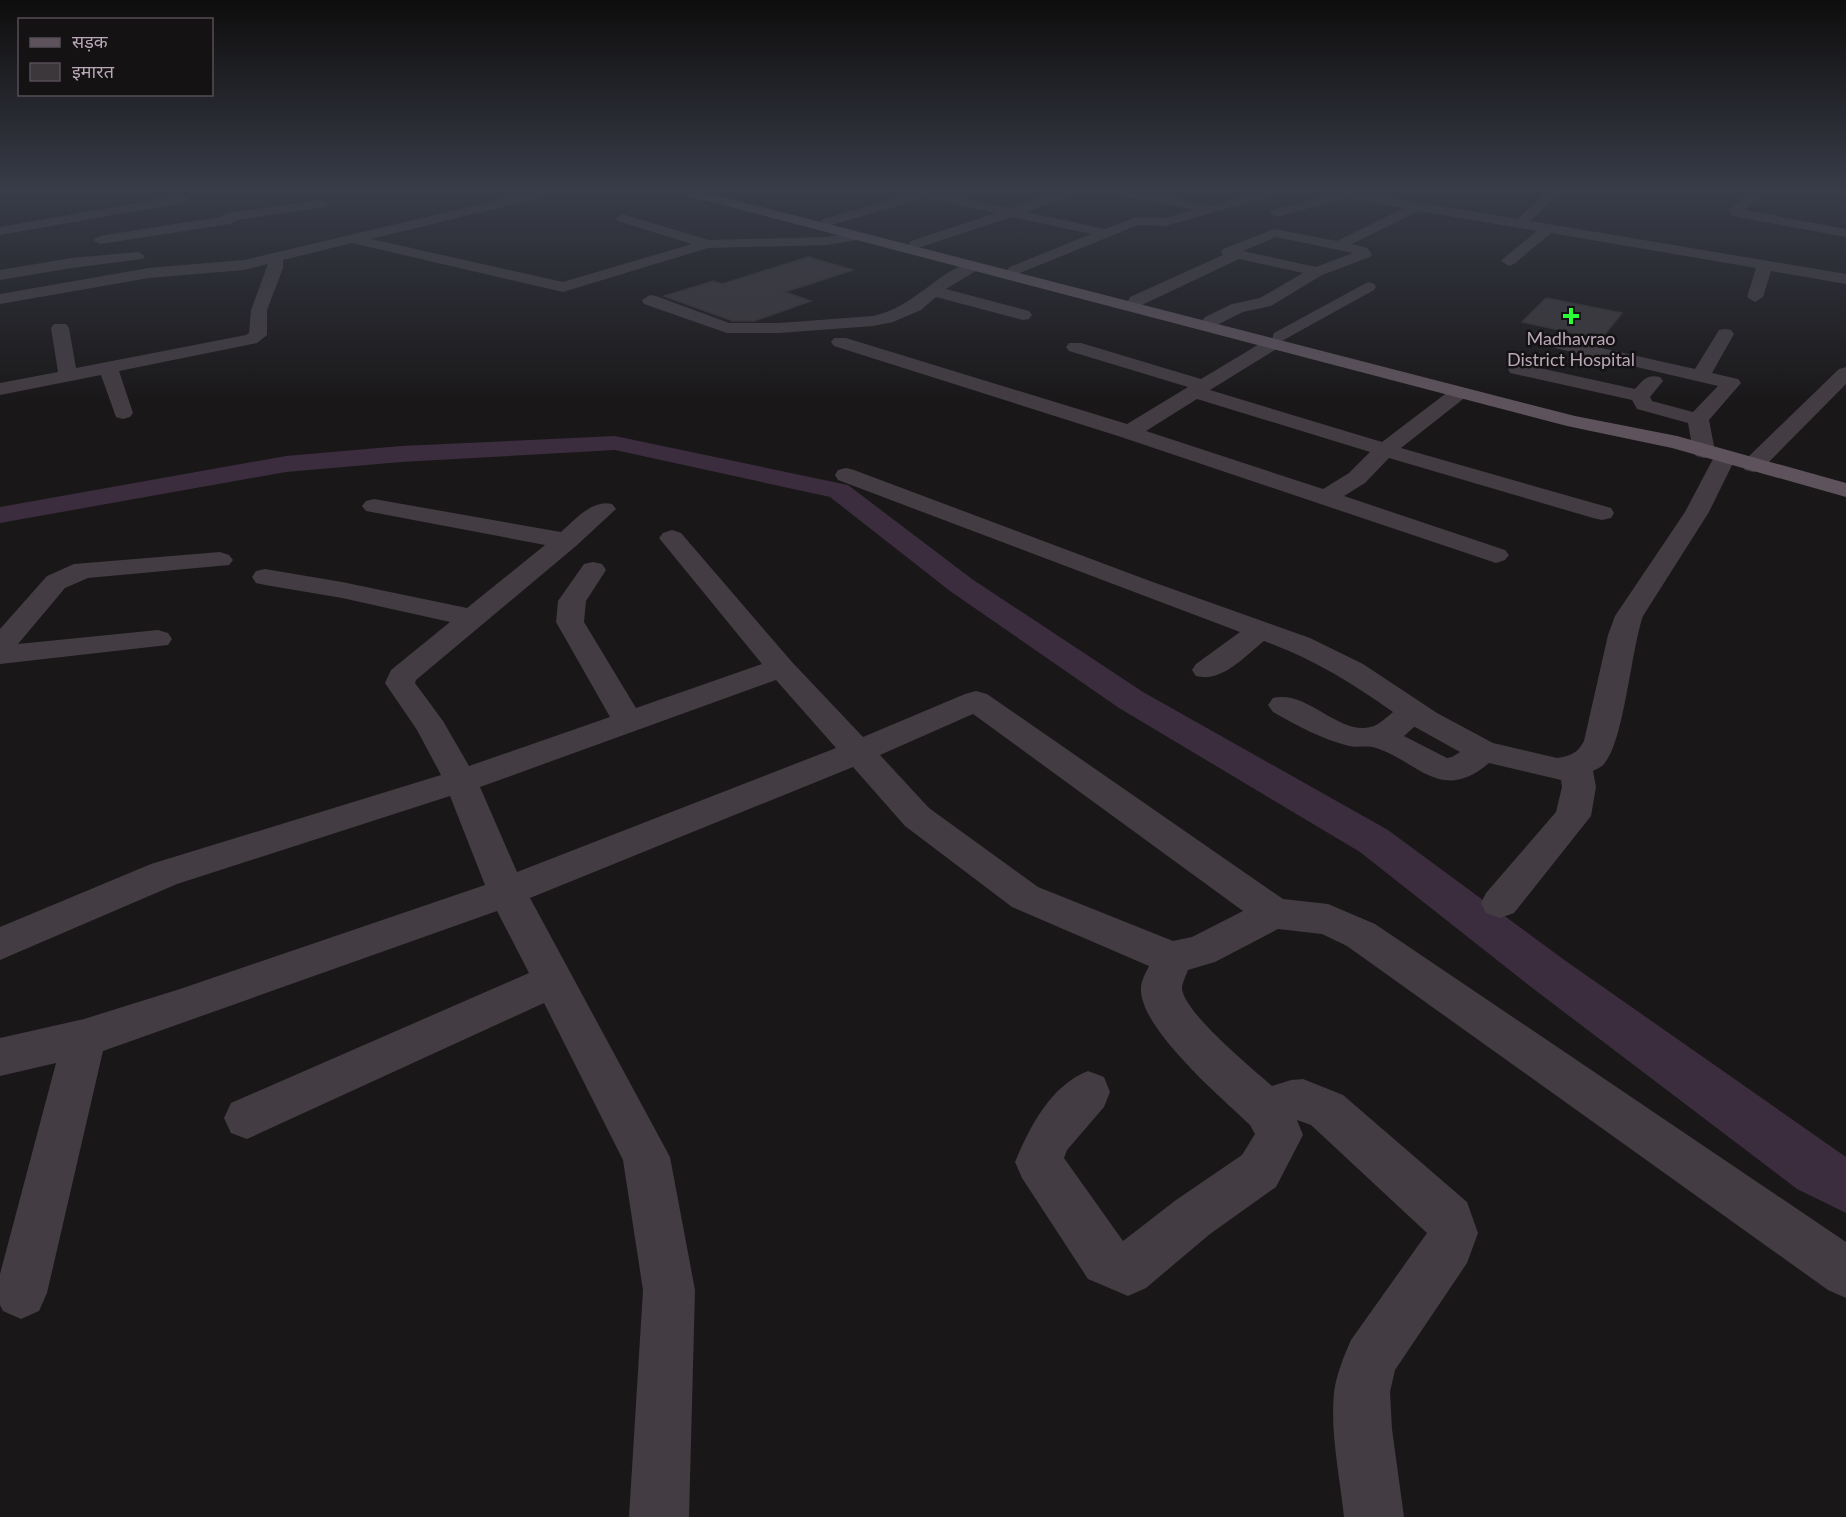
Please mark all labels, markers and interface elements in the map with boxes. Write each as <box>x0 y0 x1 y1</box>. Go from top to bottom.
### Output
legend <box>18 18 213 96</box>
text: सड़क <box>72 30 109 52</box>
text: इमारत <box>72 60 115 82</box>
marker: Madhavrao District Hospital <box>1562 307 1580 325</box>
place label: Madhavrao District Hospital <box>1507 327 1635 370</box>

